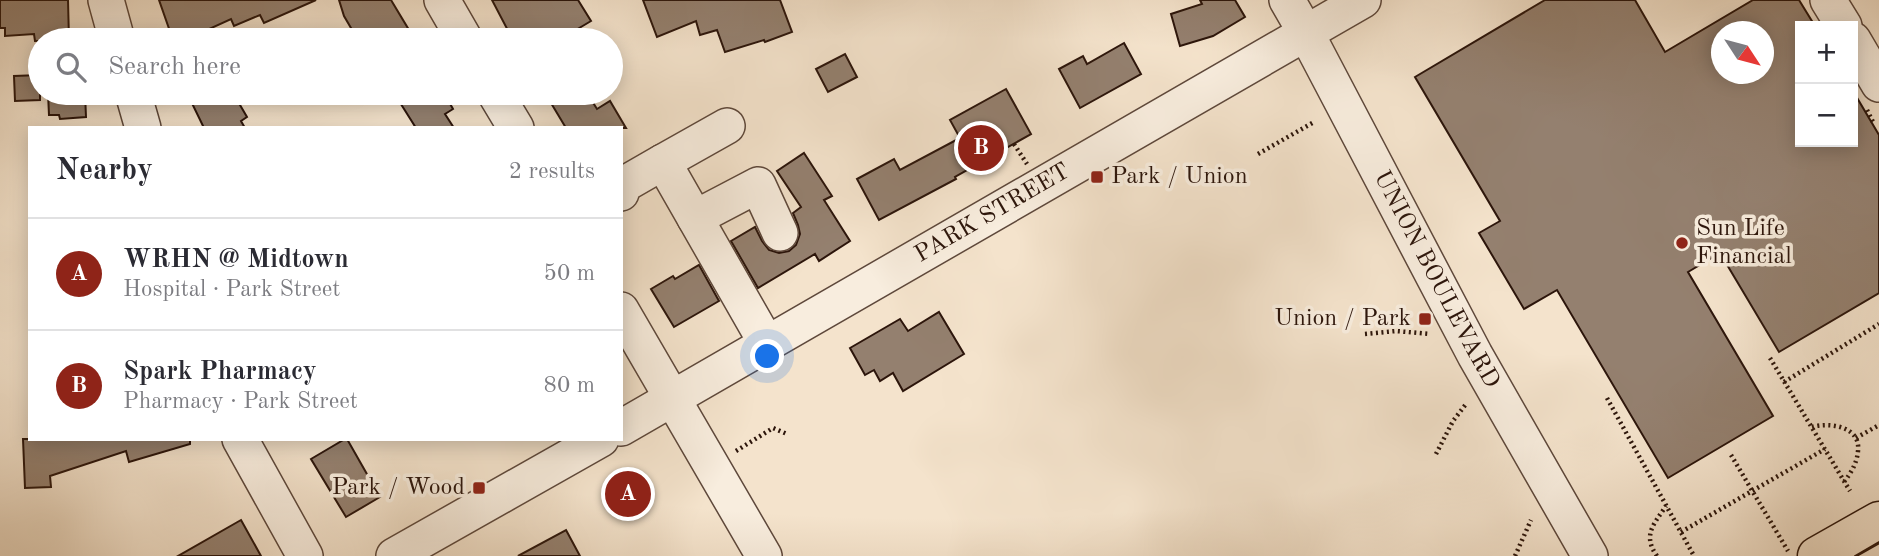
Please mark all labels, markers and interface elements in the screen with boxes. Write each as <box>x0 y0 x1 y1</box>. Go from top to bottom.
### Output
north arrow <box>1711 21 1774 84</box>
map controls <box>1795 21 1858 147</box>
button: + <box>1795 21 1858 84</box>
search box <box>28 28 623 105</box>
icon: search <box>52 48 90 86</box>
text: Search here <box>108 54 241 80</box>
button: − <box>1795 84 1858 147</box>
pin: B <box>958 122 1004 174</box>
text: Nearby <box>56 156 153 186</box>
text: 2 results <box>509 160 595 183</box>
street label: PARK STREET <box>911 160 1074 268</box>
place label: Park / Union <box>1111 165 1248 189</box>
street label: UNION BOULEVARD <box>1369 167 1503 393</box>
marker: Park / Union <box>1089 169 1105 185</box>
place label: Sun Life Financial <box>1696 217 1792 269</box>
marker: Sun Life Financial <box>1674 235 1690 251</box>
text: WRHN @ Midtown <box>123 247 349 273</box>
text: A <box>70 262 88 285</box>
text: 50 m <box>544 262 595 285</box>
text: Hospital · Park Street <box>123 278 340 301</box>
place label: Union / Park <box>1274 307 1411 331</box>
marker: Union / Park <box>1417 311 1433 327</box>
your location <box>750 339 784 373</box>
text: Spark Pharmacy <box>123 359 317 385</box>
text: B <box>71 374 87 397</box>
text: 80 m <box>544 374 595 397</box>
text: Pharmacy · Park Street <box>123 390 358 413</box>
pin: A <box>605 468 651 520</box>
place label: Park / Wood <box>332 476 465 500</box>
marker: Park / Wood <box>471 480 487 496</box>

